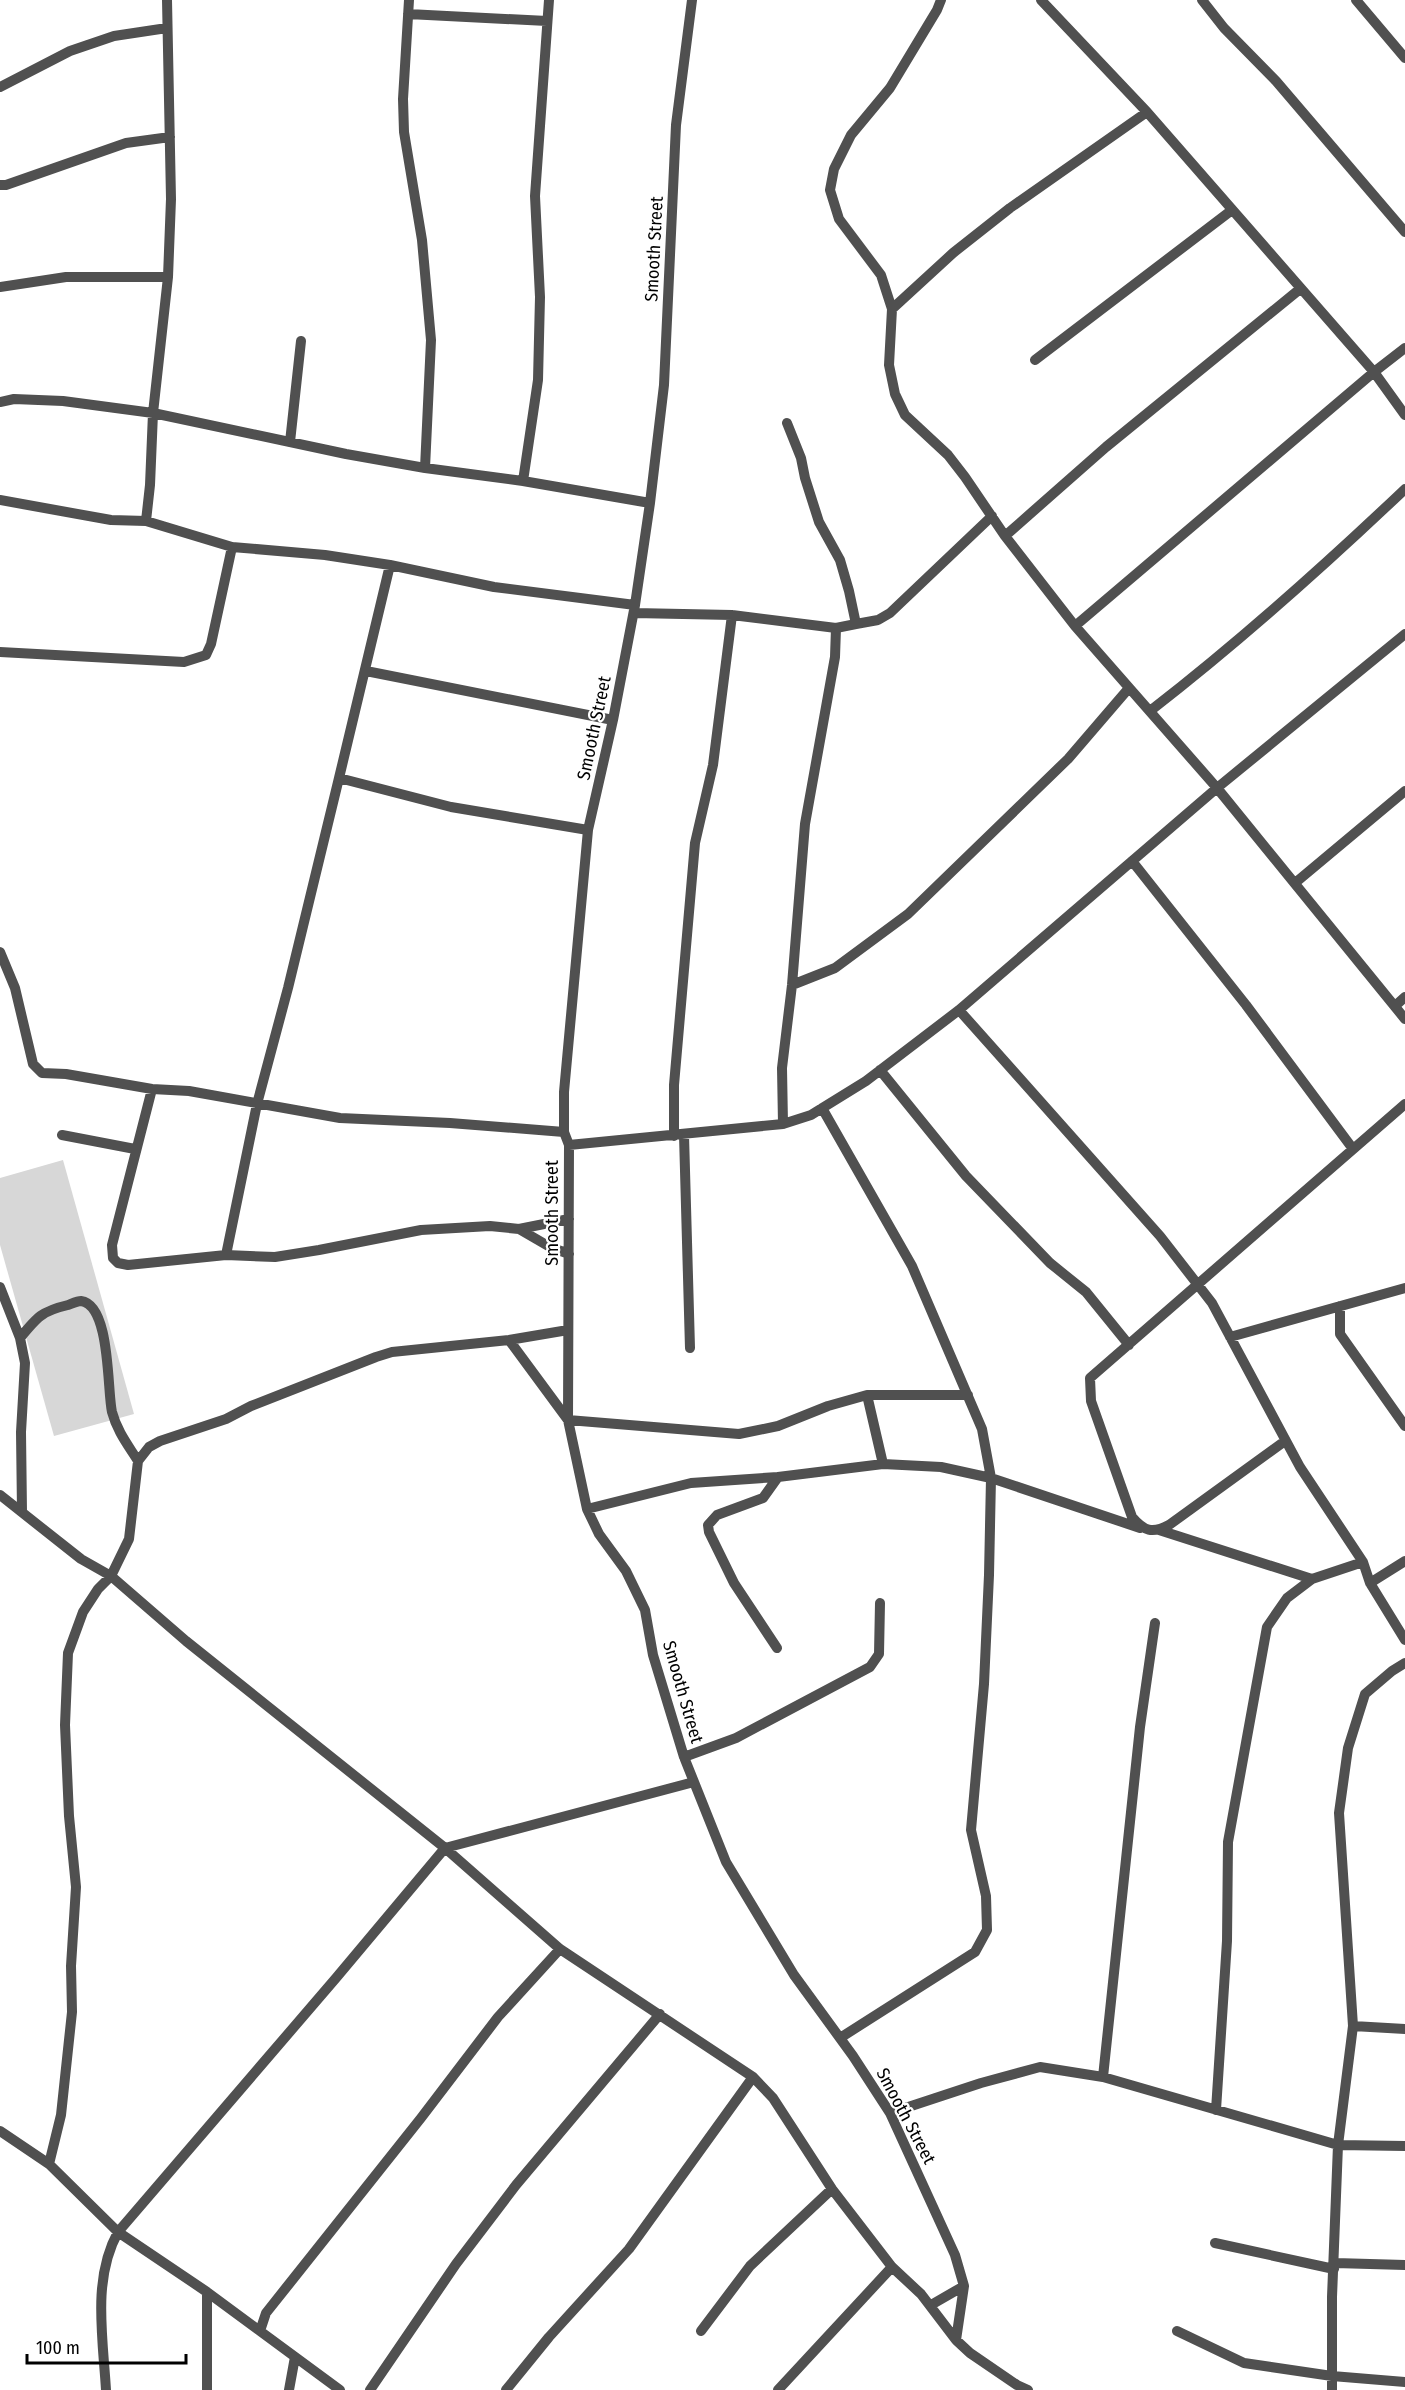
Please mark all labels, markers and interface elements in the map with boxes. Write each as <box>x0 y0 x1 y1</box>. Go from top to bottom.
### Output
street label: Smooth Street <box>640 196 668 302</box>
street label: Smooth Street <box>572 674 616 782</box>
street label: Smooth Street <box>541 1160 563 1266</box>
street label: Smooth Street <box>658 1638 708 1746</box>
street label: Smooth Street <box>872 2064 941 2168</box>
scale bar <box>27 2327 186 2365</box>
text: 100 m <box>36 2337 80 2359</box>

